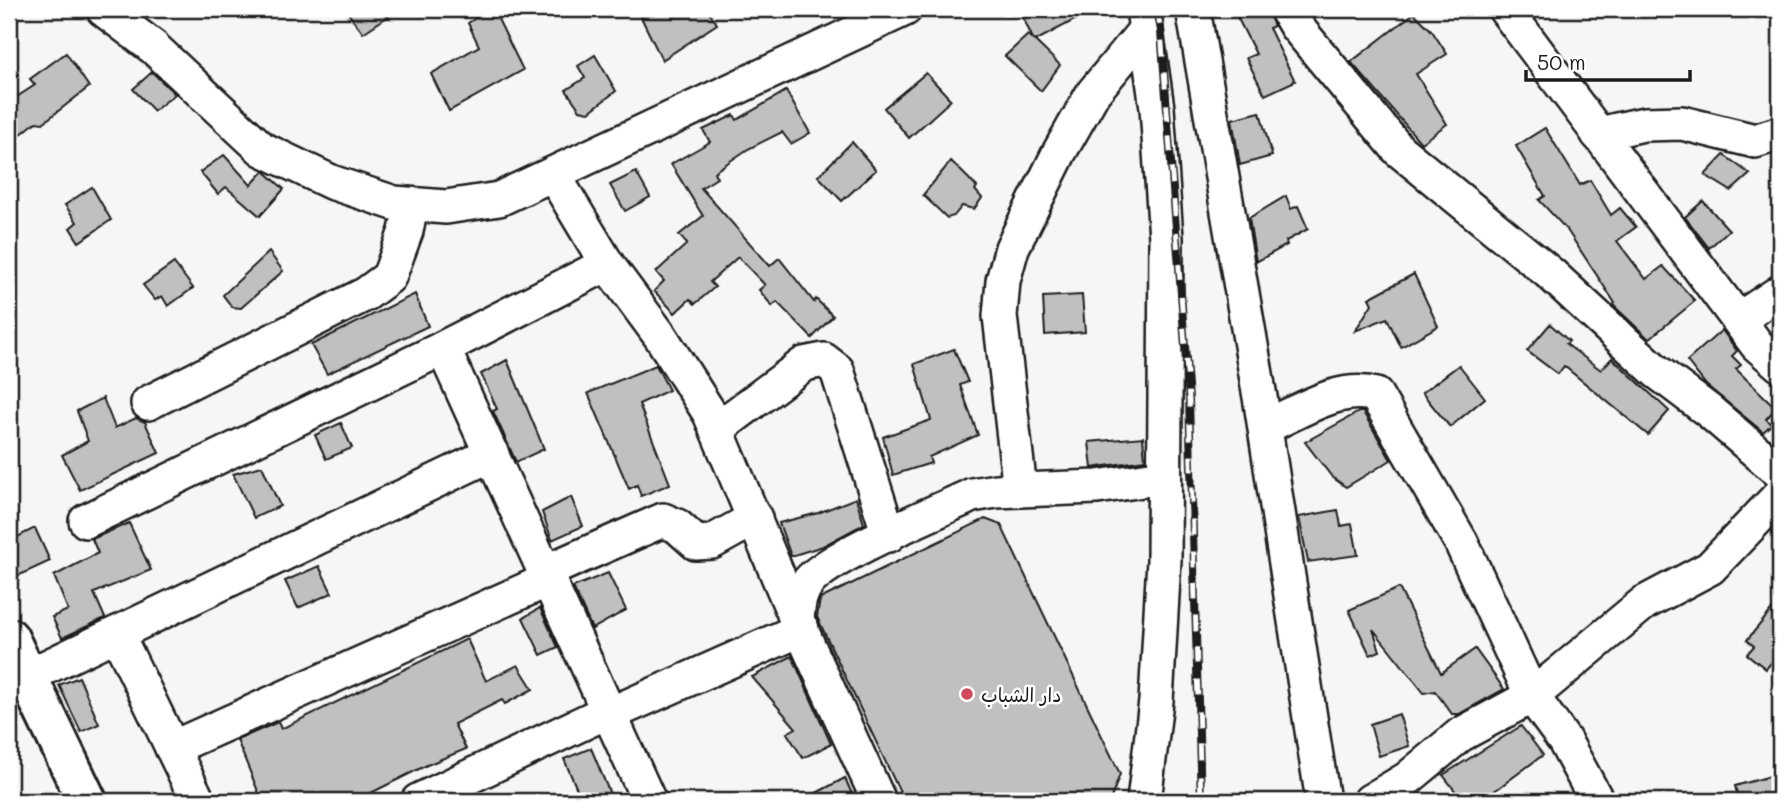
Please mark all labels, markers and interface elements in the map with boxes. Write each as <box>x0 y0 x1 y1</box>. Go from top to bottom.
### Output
scale bar <box>1526 38 1691 82</box>
text: 50 m <box>1537 48 1586 75</box>
place label: دار الشباب <box>981 682 1061 707</box>
marker: دار الشباب <box>959 686 975 702</box>

